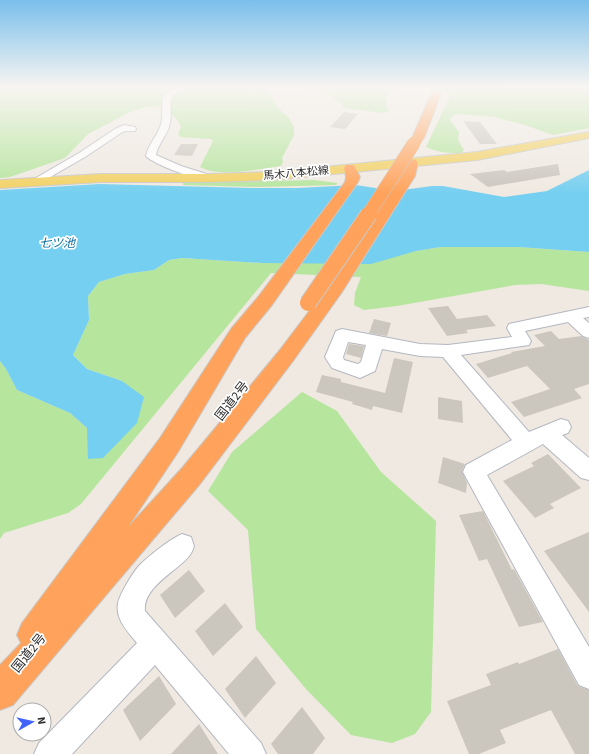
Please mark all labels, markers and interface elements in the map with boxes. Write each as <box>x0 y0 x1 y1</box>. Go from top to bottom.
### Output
street label: 馬木八本松線 <box>262 163 330 183</box>
water label: 七ツ池 <box>39 235 76 252</box>
street label: 国道2号 <box>211 378 253 424</box>
street label: 国道2号 <box>8 630 50 676</box>
north arrow <box>12 702 52 742</box>
text: N <box>33 716 49 725</box>

